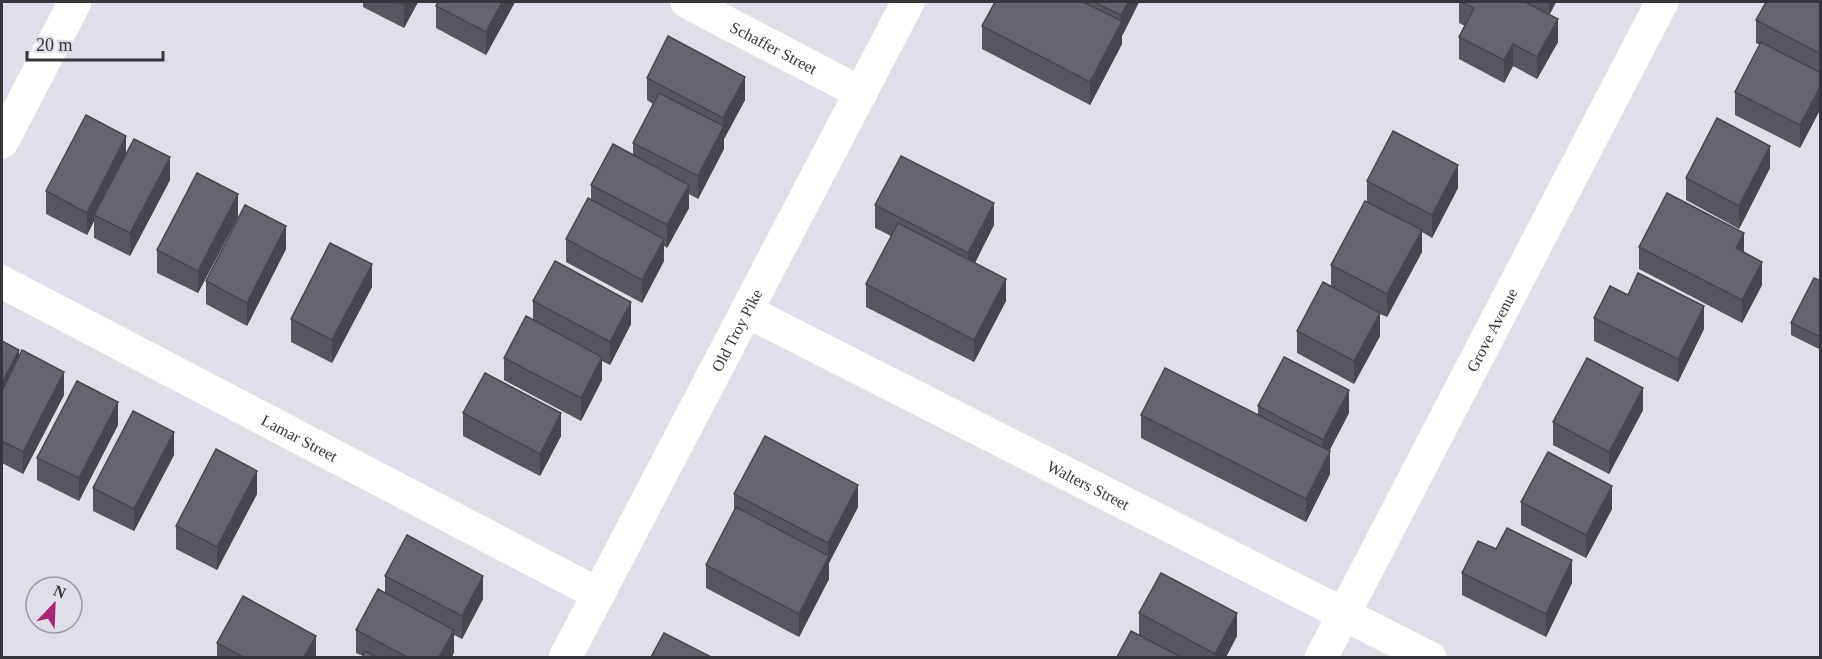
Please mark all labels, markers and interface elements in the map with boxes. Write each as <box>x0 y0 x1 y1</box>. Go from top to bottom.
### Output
street label: Schaffer Street <box>728 18 820 77</box>
scale bar <box>27 24 164 62</box>
text: 20 m <box>36 35 73 55</box>
street label: Grove Avenue <box>1463 285 1520 374</box>
street label: Old Troy Pike <box>708 286 765 374</box>
street label: Lamar Street <box>259 411 341 465</box>
street label: Walters Street <box>1045 457 1133 513</box>
north arrow <box>24 575 84 635</box>
text: N <box>51 582 69 602</box>

